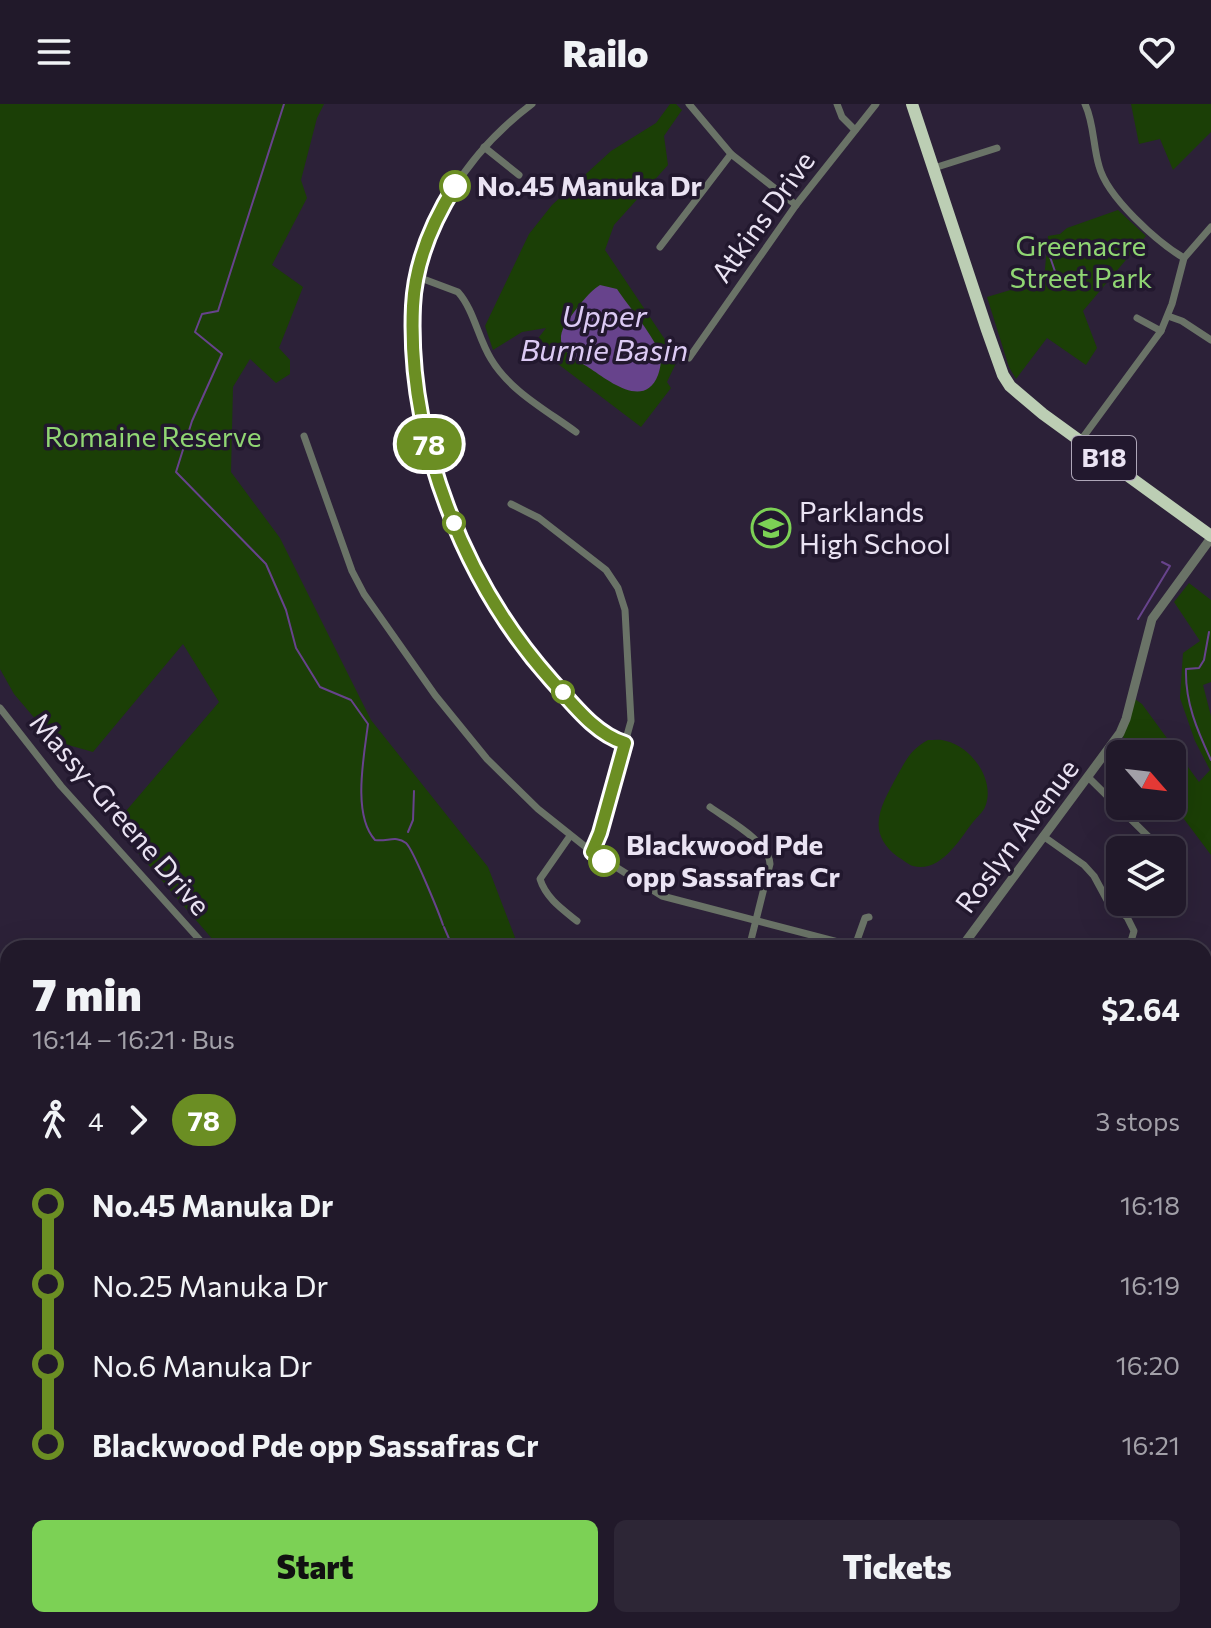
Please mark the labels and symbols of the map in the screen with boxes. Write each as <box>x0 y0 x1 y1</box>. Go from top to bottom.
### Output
street label: Atkins Drive <box>703 144 821 289</box>
place label: No.45 Manuka Dr <box>477 168 703 202</box>
marker: No.45 Manuka Dr <box>440 171 470 201</box>
park label: Greenacre Street Park <box>1009 228 1153 294</box>
water label: Upper Burnie Basin <box>520 296 688 367</box>
line badge: 78 <box>393 418 465 470</box>
park label: Romaine Reserve <box>45 419 261 453</box>
road number: B18 <box>1072 436 1136 480</box>
place label: Parklands High School <box>799 494 951 560</box>
school or university icon: Parklands High School <box>750 507 792 549</box>
unlabelled marker <box>443 512 465 534</box>
unlabelled marker <box>552 681 574 703</box>
street label: Massy-Greene Drive <box>24 705 218 922</box>
north arrow <box>1106 740 1186 820</box>
street label: Roslyn Avenue <box>947 752 1085 919</box>
place label: Blackwood Pde opp Sassafras Cr <box>626 827 841 893</box>
marker: Blackwood Pde opp Sassafras Cr <box>589 846 619 876</box>

